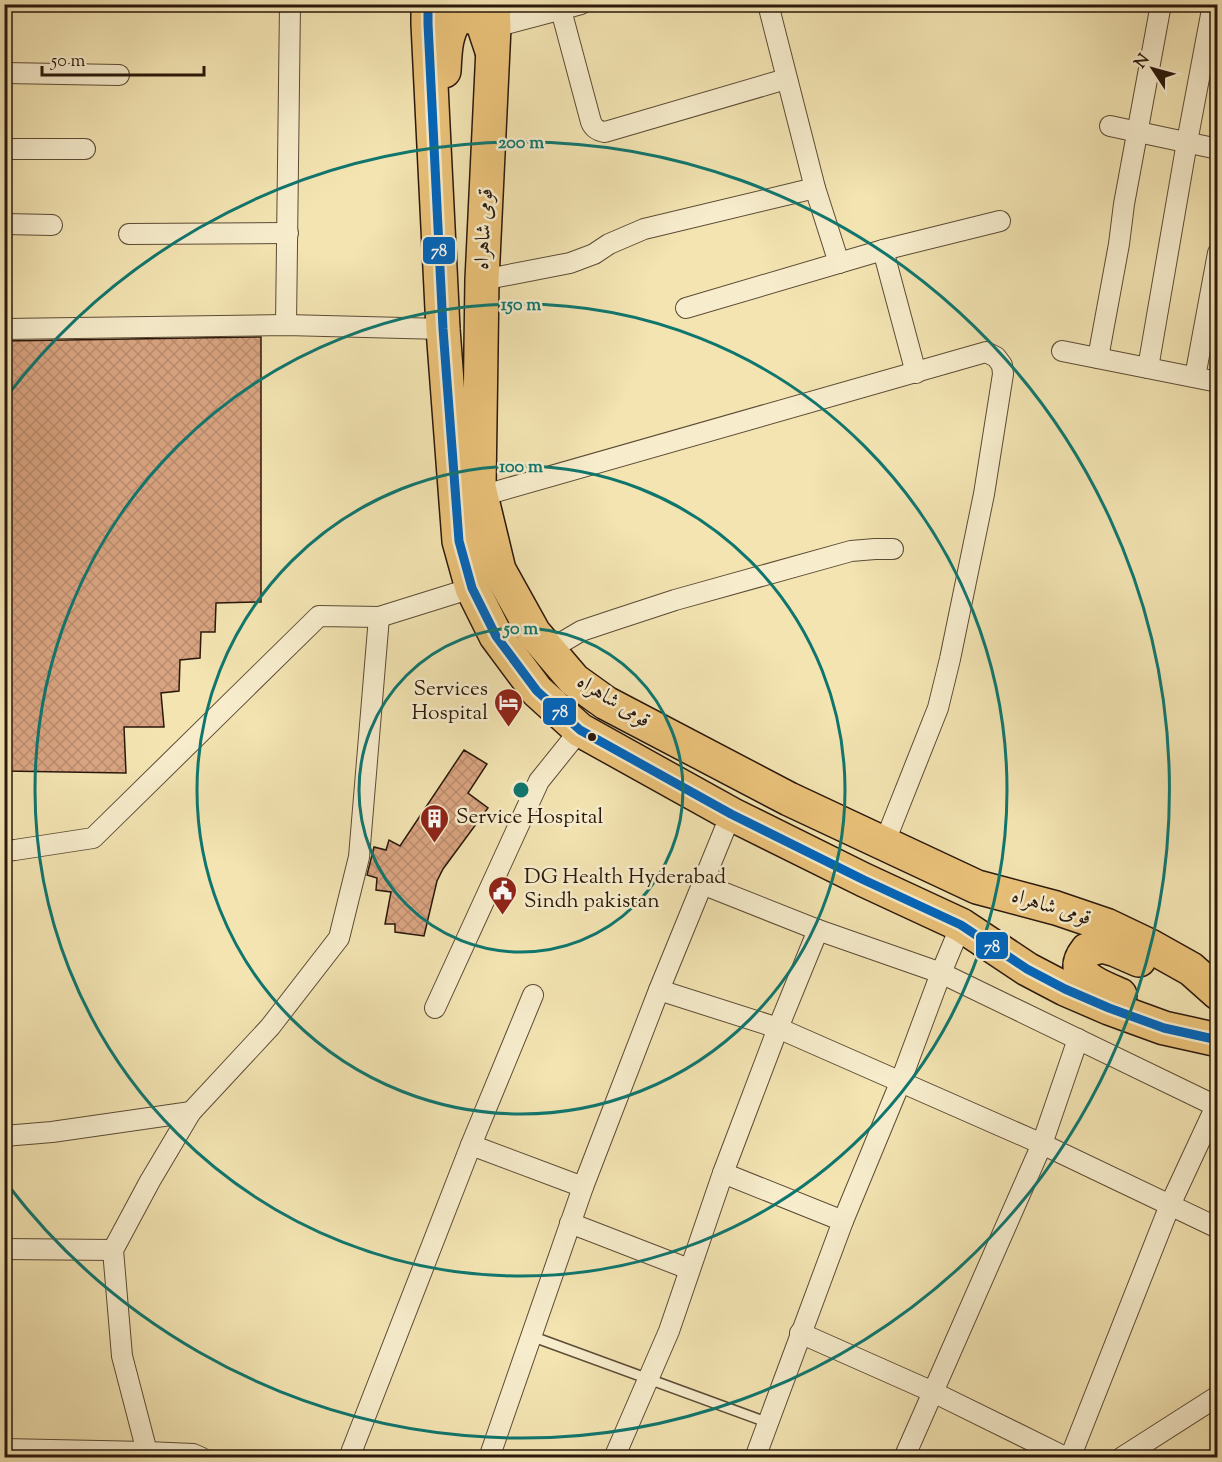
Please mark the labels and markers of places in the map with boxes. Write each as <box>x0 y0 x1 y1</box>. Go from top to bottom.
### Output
place label: Services Hospital <box>411 675 488 729</box>
hotel icon: Services Hospital <box>493 686 525 728</box>
unlabelled marker <box>586 731 598 743</box>
centre of rings <box>511 780 531 800</box>
building icon: Service Hospital <box>419 802 451 844</box>
place label: Service Hospital <box>456 803 603 833</box>
place label: DG Health Hyderabad Sindh pakistan <box>524 863 726 917</box>
public building icon: DG Health Hyderabad Sindh pakistan <box>487 874 519 916</box>

